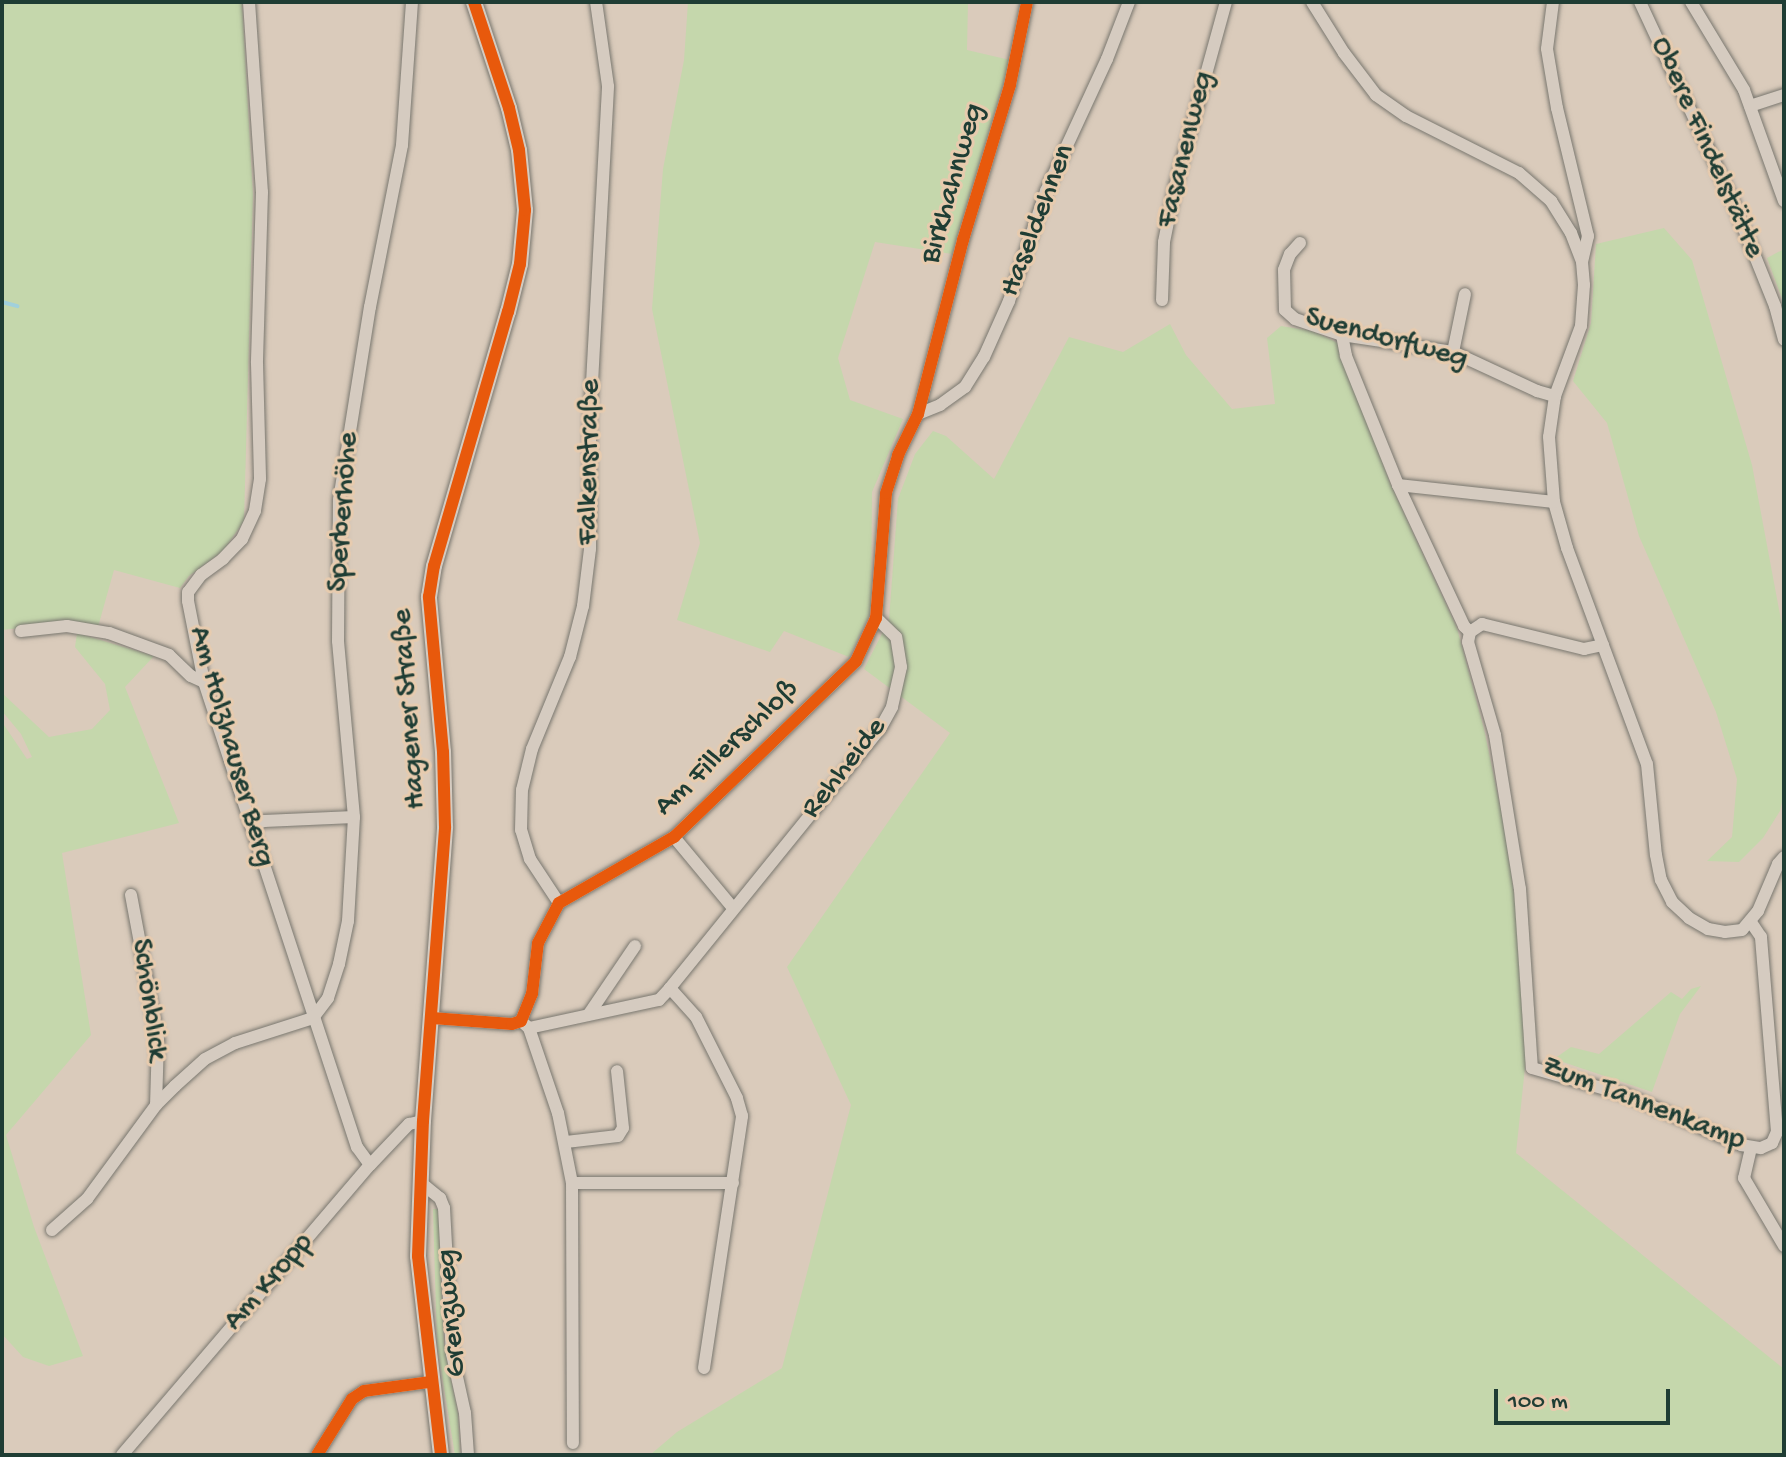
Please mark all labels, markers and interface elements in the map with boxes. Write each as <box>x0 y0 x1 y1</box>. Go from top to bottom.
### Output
street label: Obere Findelstätte <box>1641 32 1771 264</box>
street label: Fasanenweg <box>1150 68 1224 232</box>
street label: Birkhahnweg <box>914 100 994 268</box>
street label: Haseldehnen <box>994 140 1084 302</box>
street label: Suendorfweg <box>1301 301 1471 379</box>
street label: Falkenstraße <box>572 379 610 545</box>
street label: Sperberhöhe <box>321 431 369 593</box>
street label: Hagener Straße <box>386 608 436 810</box>
street label: Am Holzhauser Berg <box>178 623 282 871</box>
street label: Am Fillerschloß <box>648 673 808 825</box>
street label: Rehheide <box>794 711 896 827</box>
street label: Schönblick <box>121 937 173 1063</box>
street label: Zum Tannenkamp <box>1536 1050 1750 1160</box>
street label: Am Kropp <box>218 1227 322 1339</box>
street label: Grenzweg <box>429 1248 477 1378</box>
scale bar <box>1498 1373 1674 1423</box>
text: 100 m <box>1508 1388 1568 1417</box>

